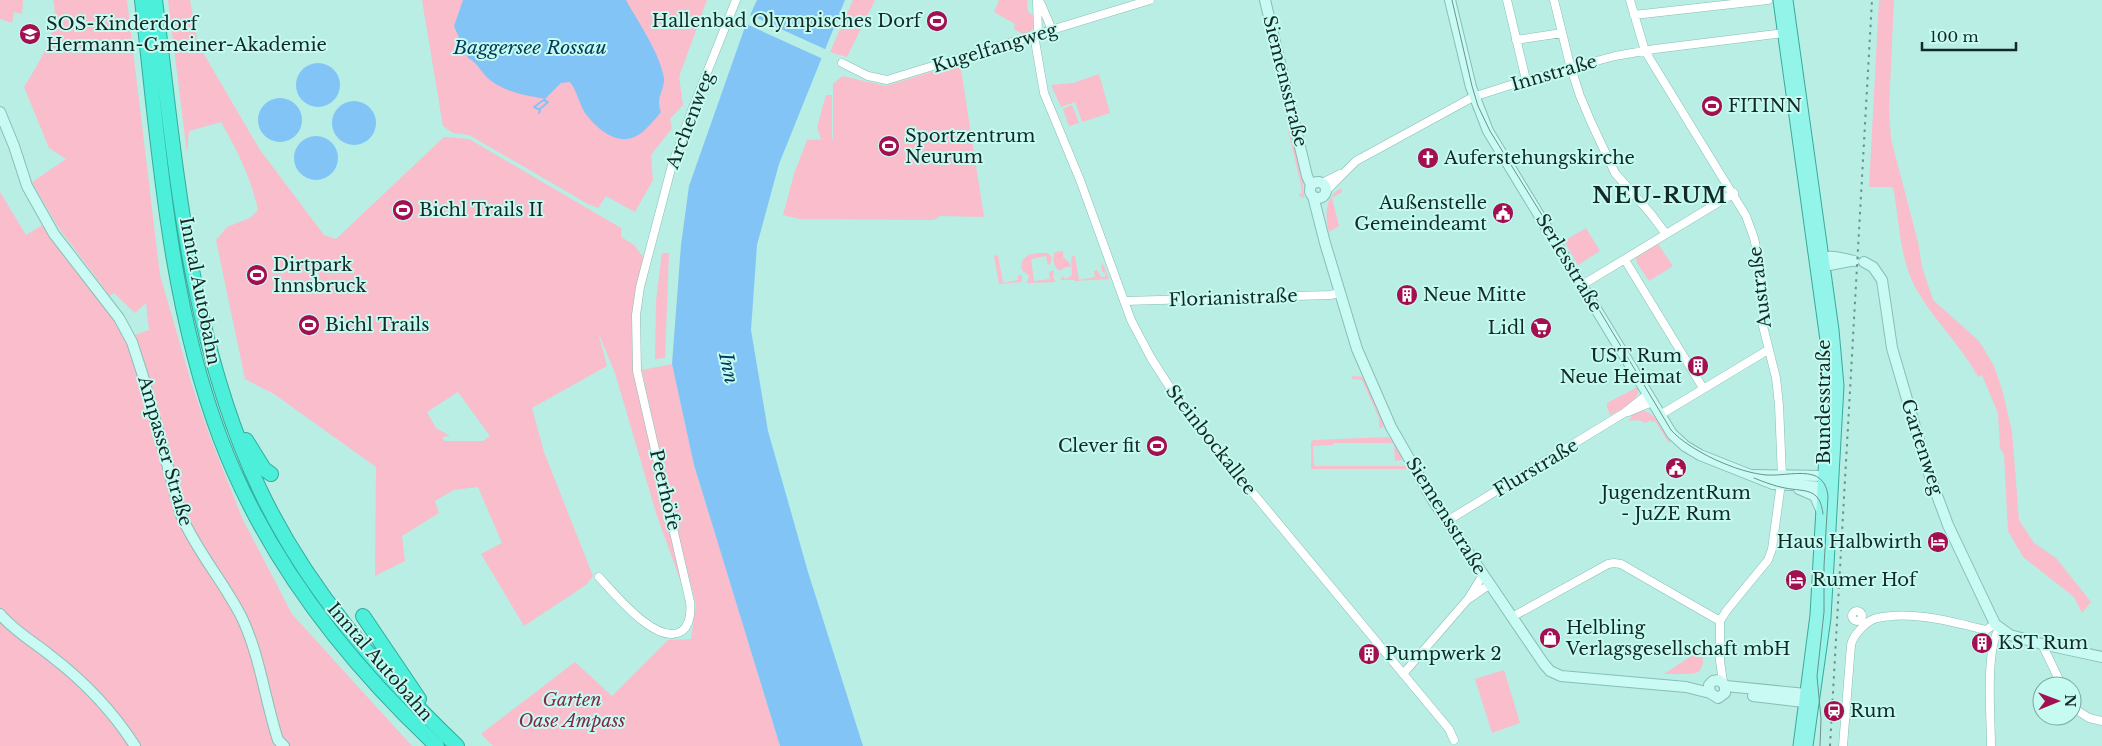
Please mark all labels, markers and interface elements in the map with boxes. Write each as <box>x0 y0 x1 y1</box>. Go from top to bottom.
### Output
sports icon: Hallenbad Olympisches Dorf <box>925 9 949 33</box>
place label: Hallenbad Olympisches Dorf <box>652 10 924 32</box>
place label: SOS-Kinderdorf Hermann-Gmeiner-Akademie <box>46 13 327 56</box>
street label: Siemensstraße <box>1258 13 1312 149</box>
street label: Kugelfangweg <box>930 18 1060 77</box>
scale bar <box>1922 20 2016 52</box>
school or university icon: SOS-Kinderdorf Hermann-Gmeiner-Akademie <box>18 22 42 46</box>
text: 100 m <box>1930 27 1979 46</box>
water label: Baggersee Rossau <box>452 36 607 59</box>
street label: Innstraße <box>1508 50 1600 96</box>
street label: Archenweg <box>661 68 719 173</box>
sports icon: FITINN <box>1700 94 1724 118</box>
place label: FITINN <box>1728 95 1802 117</box>
place label: Sportzentrum Neurum <box>905 125 1035 168</box>
sports icon: Sportzentrum Neurum <box>877 134 901 158</box>
church icon: Auferstehungskirche <box>1416 146 1440 170</box>
place label: Auferstehungskirche <box>1443 147 1635 169</box>
district label: NEU-RUM <box>1592 182 1728 209</box>
place label: Außenstelle Gemeindeamt <box>1354 192 1487 235</box>
sports icon: Bichl Trails II <box>391 198 415 222</box>
place label: Bichl Trails II <box>419 199 543 221</box>
public building icon: Außenstelle Gemeindeamt <box>1491 201 1515 225</box>
street label: Serlesstraße <box>1531 210 1607 316</box>
street label: Inntal Autobahn <box>175 215 225 367</box>
street label: Austraße <box>1744 245 1776 330</box>
place label: Dirtpark Innsbruck <box>273 254 367 297</box>
sports icon: Dirtpark Innsbruck <box>245 263 269 287</box>
building icon: Neue Mitte <box>1395 283 1419 307</box>
place label: Neue Mitte <box>1423 284 1526 306</box>
street label: Florianistraße <box>1168 285 1298 311</box>
sports icon: Bichl Trails <box>297 313 321 337</box>
place label: Bichl Trails <box>325 314 429 336</box>
supermarket icon: Lidl <box>1529 316 1553 340</box>
place label: Lidl <box>1488 317 1525 339</box>
street label: Bundesstraße <box>1813 340 1835 464</box>
place label: UST Rum Neue Heimat <box>1560 345 1682 388</box>
water label: Inn <box>714 349 743 386</box>
building icon: UST Rum Neue Heimat <box>1686 354 1710 378</box>
street label: Ampasser Straße <box>133 373 197 528</box>
street label: Steinbockallee <box>1161 381 1261 499</box>
street label: Gartenweg <box>1896 396 1948 498</box>
sports icon: Clever fit <box>1145 434 1169 458</box>
street label: Flurstraße <box>1490 434 1582 502</box>
place label: Clever fit <box>1058 435 1141 457</box>
street label: Peerhöfe <box>645 447 685 533</box>
street label: Siemensstraße <box>1401 453 1491 579</box>
public building icon: JugendzentRum - JuZE Rum <box>1664 456 1688 480</box>
place label: JugendzentRum - JuZE Rum <box>1599 482 1751 525</box>
hotel icon: Haus Halbwirth <box>1926 530 1950 554</box>
place label: Haus Halbwirth <box>1777 531 1922 553</box>
hotel icon: Rumer Hof <box>1784 568 1808 592</box>
place label: Rumer Hof <box>1812 569 1919 591</box>
street label: Inntal Autobahn <box>322 598 438 726</box>
place label: Helbling Verlagsgesellschaft mbH <box>1565 617 1790 660</box>
shop icon: Helbling Verlagsgesellschaft mbH <box>1538 626 1562 650</box>
building icon: KST Rum <box>1970 631 1994 655</box>
place label: KST Rum <box>1998 632 2088 654</box>
building icon: Pumpwerk 2 <box>1357 642 1381 666</box>
place label: Pumpwerk 2 <box>1385 643 1502 665</box>
north arrow <box>2032 676 2082 726</box>
park label: Garten Oase Ampass <box>519 689 626 732</box>
text: N <box>2061 694 2079 708</box>
station icon: Rum <box>1822 699 1846 723</box>
place label: Rum <box>1850 700 1896 722</box>

